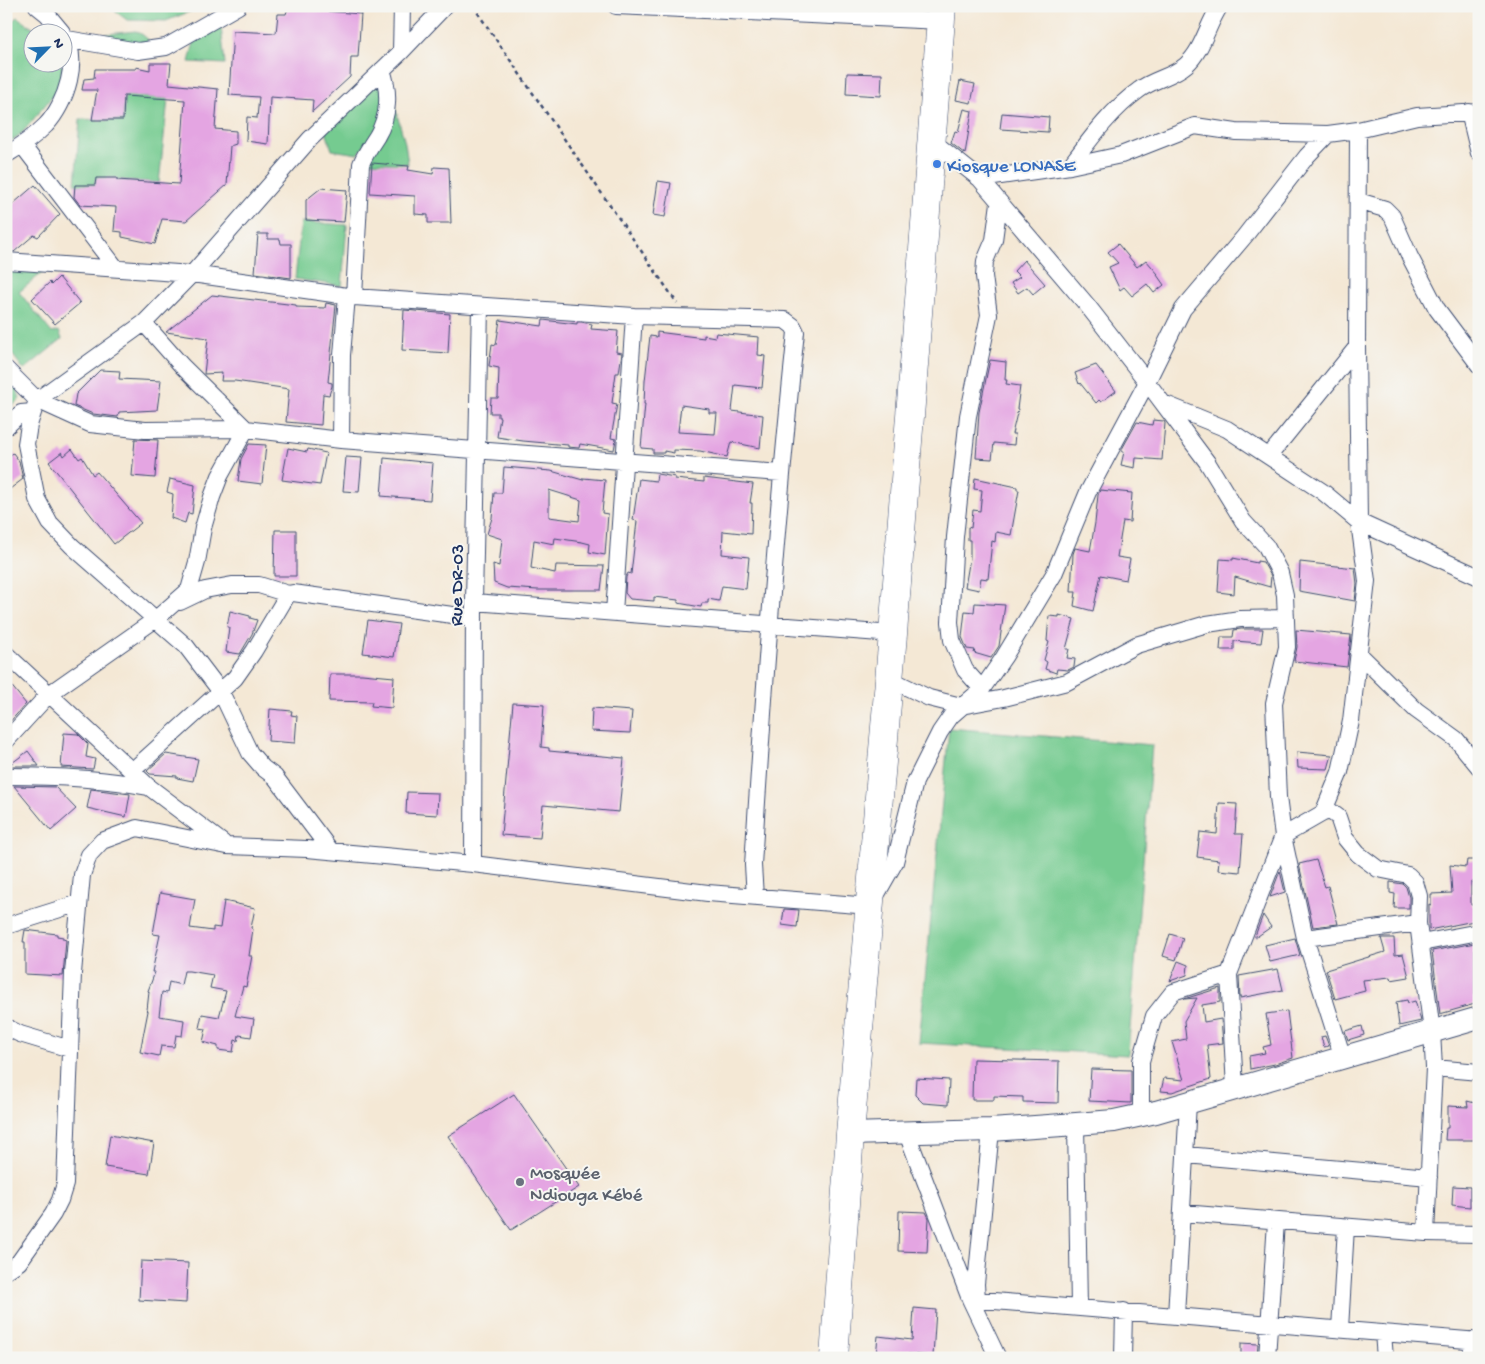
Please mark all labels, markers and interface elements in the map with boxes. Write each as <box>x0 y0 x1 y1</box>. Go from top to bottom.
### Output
north arrow <box>22 22 72 72</box>
text: N <box>48 36 67 51</box>
place label: Kiosque LONASE <box>947 156 1077 179</box>
marker: Kiosque LONASE <box>931 158 943 170</box>
street label: Rue DR-03 <box>446 544 471 626</box>
place label: Mosquée Ndiouga Kébé <box>530 1163 643 1208</box>
marker: Mosquée Ndiouga Kébé <box>514 1176 526 1188</box>

